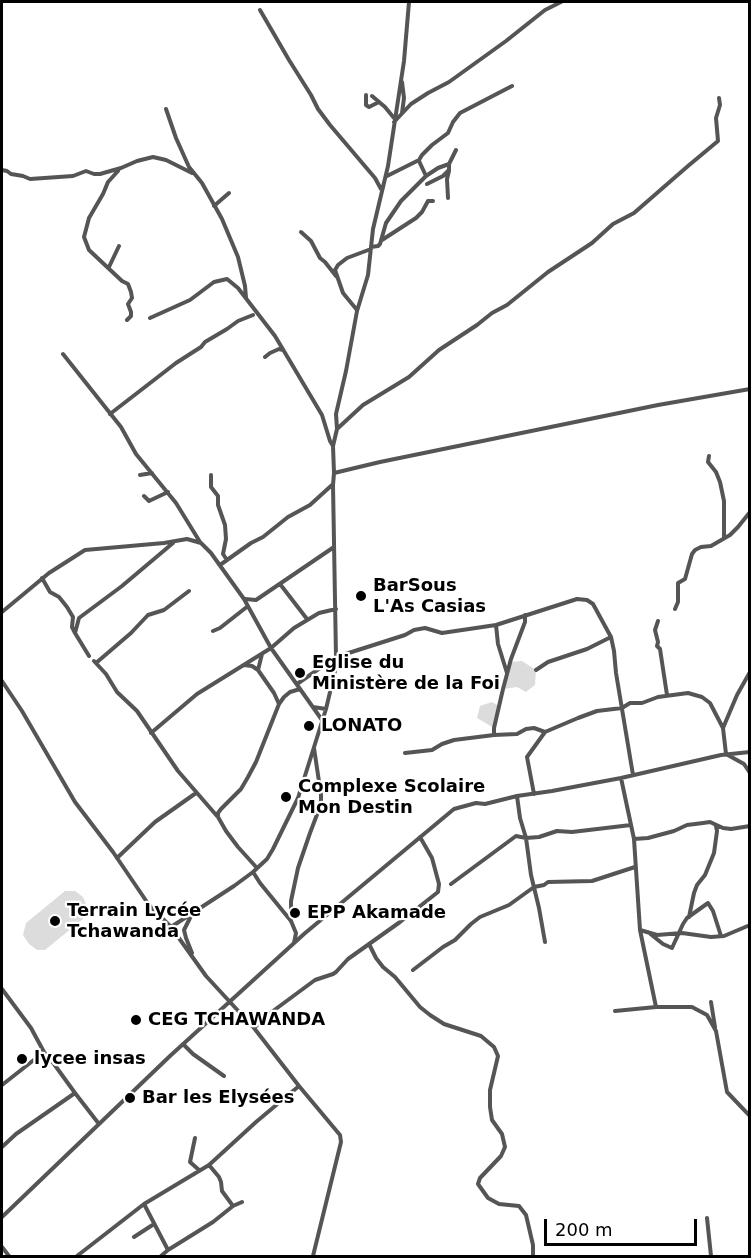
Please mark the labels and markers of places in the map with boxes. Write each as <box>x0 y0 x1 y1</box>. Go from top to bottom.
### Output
place label: BarSous L'As Casias <box>373 575 486 618</box>
marker: BarSous L'As Casias <box>354 589 368 603</box>
place label: Eglise du Ministère de la Foi <box>312 652 500 694</box>
marker: Eglise du Ministère de la Foi <box>293 666 307 680</box>
place label: LONATO <box>321 715 402 737</box>
marker: LONATO <box>302 719 316 733</box>
place label: Complexe Scolaire Mon Destin <box>298 776 485 818</box>
marker: Complexe Scolaire Mon Destin <box>279 790 293 804</box>
place label: Terrain Lycée Tchawanda <box>67 900 201 942</box>
place label: EPP Akamade <box>307 902 446 924</box>
marker: EPP Akamade <box>288 906 302 920</box>
marker: Terrain Lycée Tchawanda <box>48 914 62 928</box>
place label: CEG TCHAWANDA <box>148 1009 325 1031</box>
marker: CEG TCHAWANDA <box>129 1013 143 1027</box>
place label: lycee insas <box>34 1048 146 1070</box>
marker: lycee insas <box>15 1052 29 1066</box>
place label: Bar les Elysées <box>142 1087 294 1109</box>
marker: Bar les Elysées <box>123 1091 137 1105</box>

